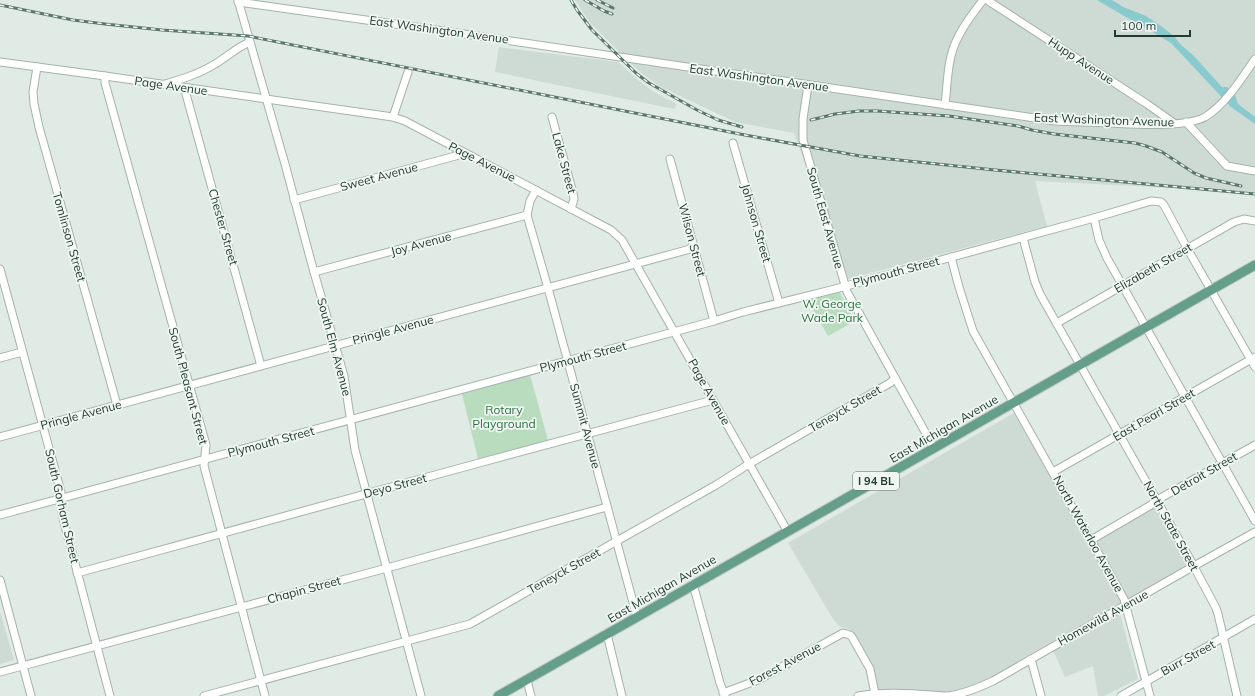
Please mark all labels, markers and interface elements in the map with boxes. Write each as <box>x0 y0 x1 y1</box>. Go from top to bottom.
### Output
street label: East Washington Avenue <box>369 12 510 47</box>
scale bar <box>1115 12 1190 38</box>
text: 100 m <box>1121 18 1156 33</box>
street label: Hupp Avenue <box>1046 34 1117 87</box>
street label: East Washington Avenue <box>689 60 830 95</box>
street label: Page Avenue <box>134 73 208 98</box>
street label: East Washington Avenue <box>1034 110 1174 129</box>
street label: Lake Street <box>549 131 580 195</box>
street label: Page Avenue <box>446 138 518 185</box>
street label: Sweet Avenue <box>338 159 419 194</box>
street label: South East Avenue <box>804 165 847 270</box>
street label: Johnson Street <box>738 182 775 264</box>
street label: Chester Street <box>205 187 242 267</box>
street label: Tomlinson Street <box>50 190 89 283</box>
street label: Wilson Street <box>676 202 709 278</box>
street label: Joy Avenue <box>389 228 453 259</box>
street label: Elizabeth Street <box>1111 239 1194 296</box>
street label: Plymouth Street <box>851 253 941 290</box>
street label: South Elm Avenue <box>314 296 355 398</box>
park label: W. George Wade Park <box>801 296 864 325</box>
street label: Pringle Avenue <box>351 311 435 348</box>
street label: South Pleasant Street <box>166 326 211 446</box>
street label: Plymouth Street <box>538 338 628 375</box>
street label: Page Avenue <box>685 356 734 428</box>
street label: Summit Avenue <box>567 382 604 470</box>
street label: Teneyck Street <box>806 382 884 435</box>
street label: East Pearl Street <box>1110 385 1197 444</box>
street label: East Michigan Avenue <box>887 391 1001 466</box>
street label: Pringle Avenue <box>39 396 123 433</box>
park label: Rotary Playground <box>472 402 536 431</box>
street label: Plymouth Street <box>226 423 316 460</box>
street label: South Gorham Street <box>42 447 83 564</box>
street label: Detroit Street <box>1168 449 1240 499</box>
street label: Deyo Street <box>362 470 428 501</box>
road number: I 94 BL <box>853 472 899 490</box>
street label: North Waterloo Avenue <box>1050 473 1127 595</box>
street label: North State Street <box>1140 478 1202 573</box>
street label: Teneyck Street <box>525 544 603 597</box>
street label: East Michigan Avenue <box>605 551 719 626</box>
street label: Chapin Street <box>265 572 342 607</box>
street label: Homewild Avenue <box>1055 586 1151 649</box>
street label: Burr Street <box>1158 636 1218 679</box>
street label: Forest Avenue <box>746 638 823 689</box>

